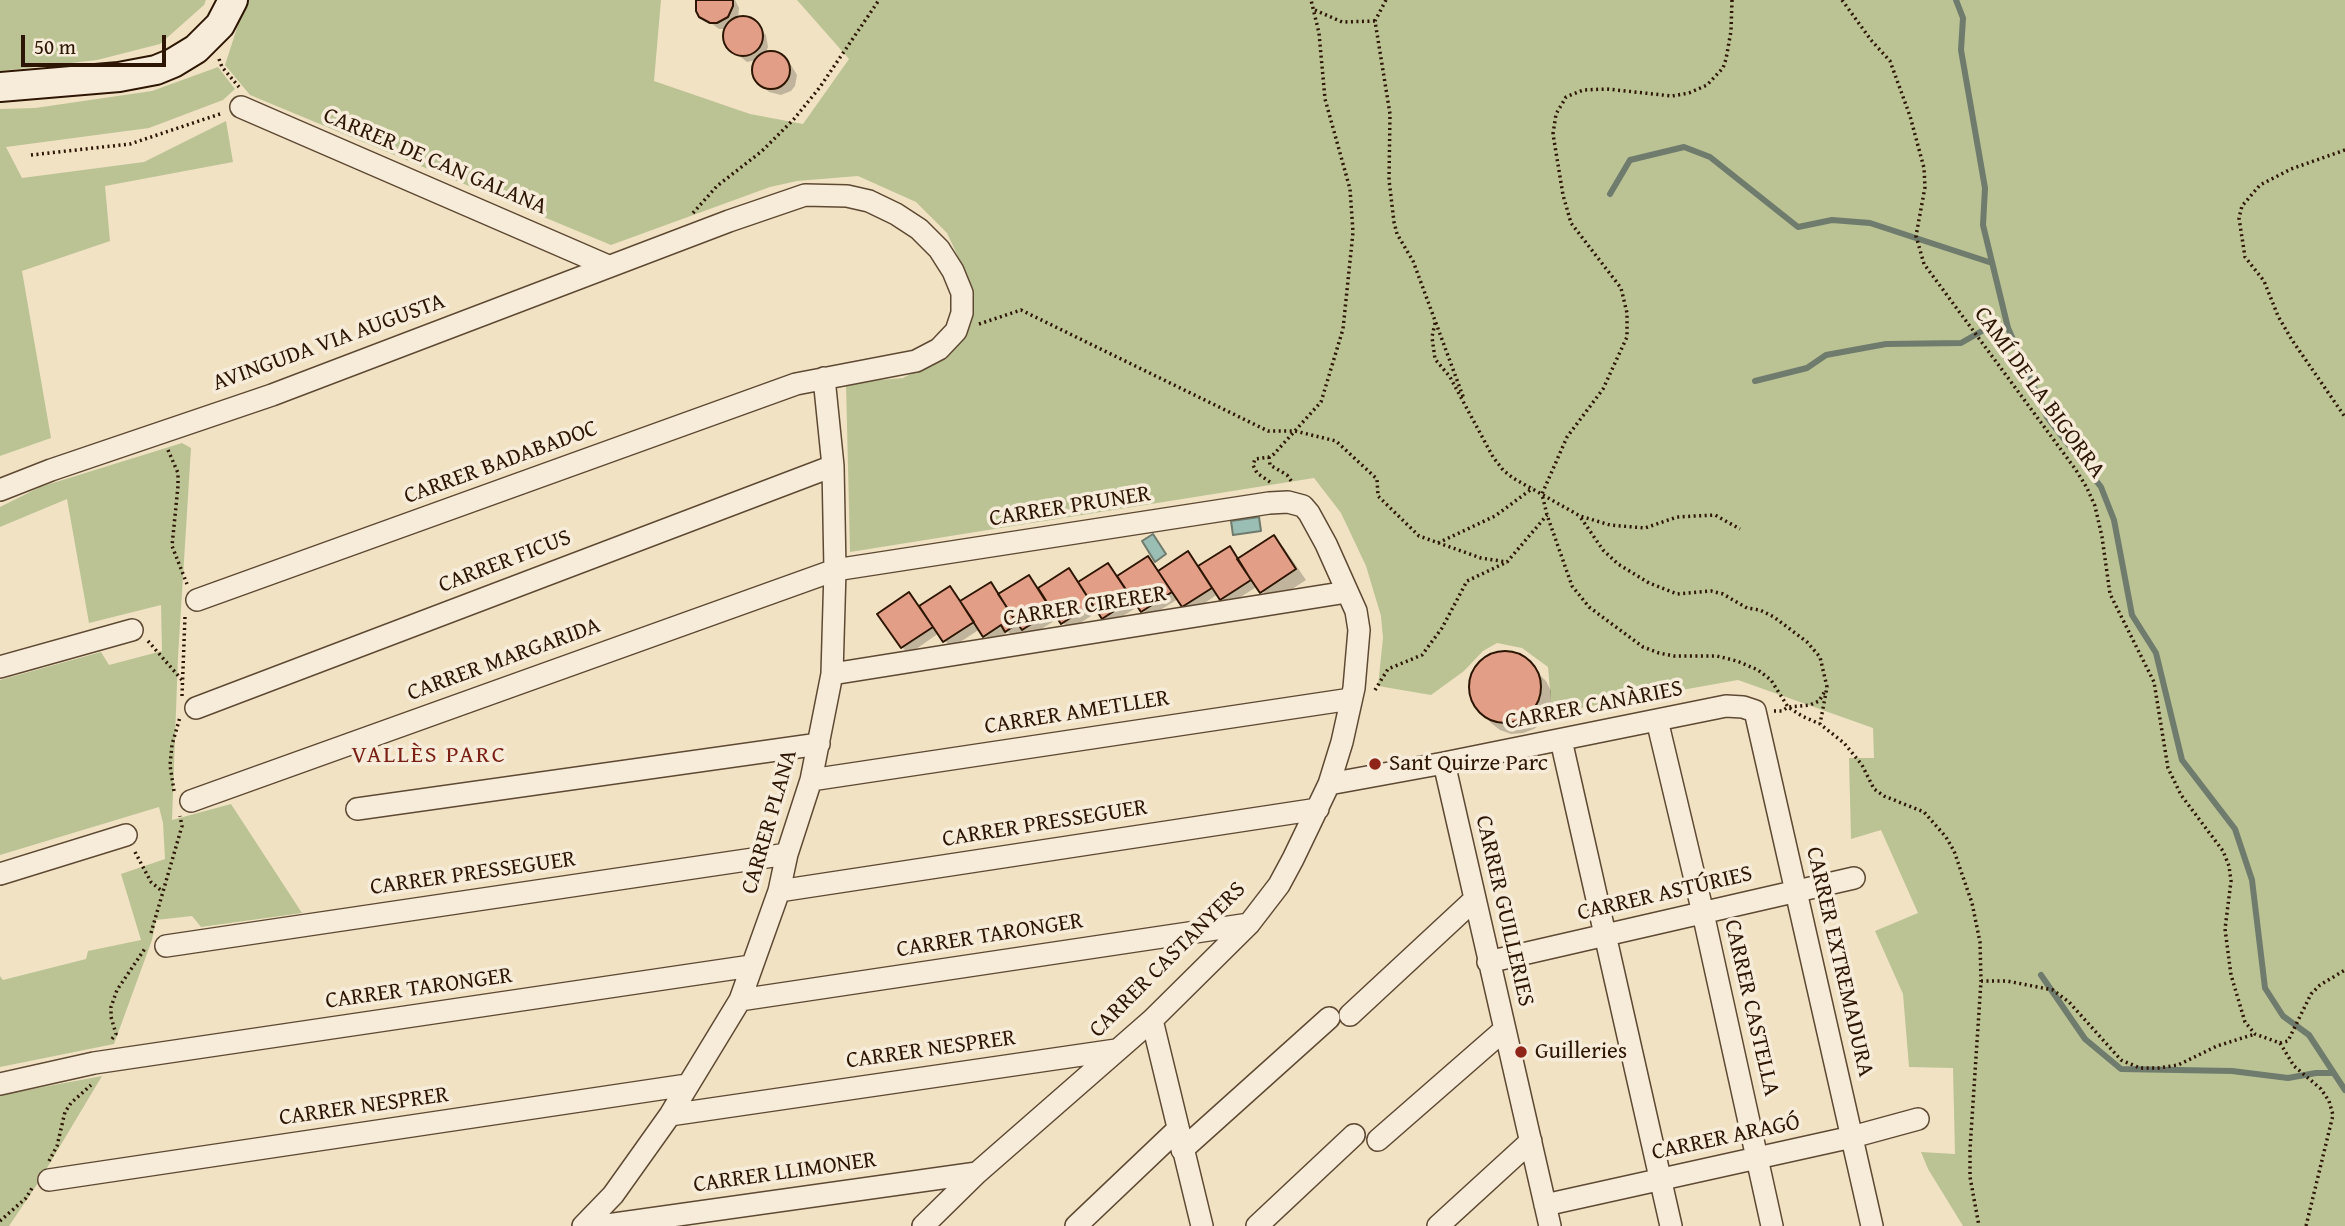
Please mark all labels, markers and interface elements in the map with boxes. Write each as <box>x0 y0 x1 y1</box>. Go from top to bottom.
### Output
scale bar <box>24 21 170 65</box>
text: 50 m <box>34 31 76 62</box>
street label: CARRER DE CAN GALANA <box>319 102 551 222</box>
street label: AVINGUDA VIA AUGUSTA <box>209 288 449 398</box>
street label: CAMÍ DE LA BIGORRA <box>1967 302 2111 484</box>
street label: CARRER BADABADOC <box>400 415 602 511</box>
street label: CARRER PRUNER <box>987 481 1153 533</box>
street label: CARRER FICUS <box>435 524 575 600</box>
street label: CARRER CIRERER <box>1001 580 1169 634</box>
street label: CARRER MARGARIDA <box>404 612 604 708</box>
street label: CARRER CANÀRIES <box>1503 675 1685 737</box>
street label: CARRER AMETLLER <box>983 685 1171 741</box>
district label: VALLÈS PARC <box>353 742 505 770</box>
street label: CARRER PLANA <box>736 747 804 897</box>
place label: Sant Quirze Parc <box>1389 750 1548 778</box>
marker: Sant Quirze Parc <box>1367 756 1383 772</box>
street label: CARRER PRESSEGUER <box>941 794 1149 854</box>
street label: CARRER GUILLERIES <box>1469 813 1539 1009</box>
street label: CARRER EXTREMADURA <box>1799 844 1879 1080</box>
street label: CARRER PRESSEGUER <box>369 846 577 902</box>
street label: CARRER ASTÚRIES <box>1575 860 1755 928</box>
street label: CARRER CASTANYERS <box>1084 876 1252 1044</box>
street label: CARRER TARONGER <box>895 908 1085 964</box>
street label: CARRER CASTELLA <box>1717 917 1785 1099</box>
street label: CARRER TARONGER <box>324 962 514 1016</box>
street label: CARRER NESPRER <box>845 1024 1017 1076</box>
place label: Guilleries <box>1535 1038 1627 1066</box>
marker: Guilleries <box>1513 1044 1529 1060</box>
street label: CARRER NESPRER <box>278 1081 450 1133</box>
street label: CARRER ARAGÓ <box>1650 1109 1802 1167</box>
street label: CARRER LLIMONER <box>692 1146 878 1200</box>

